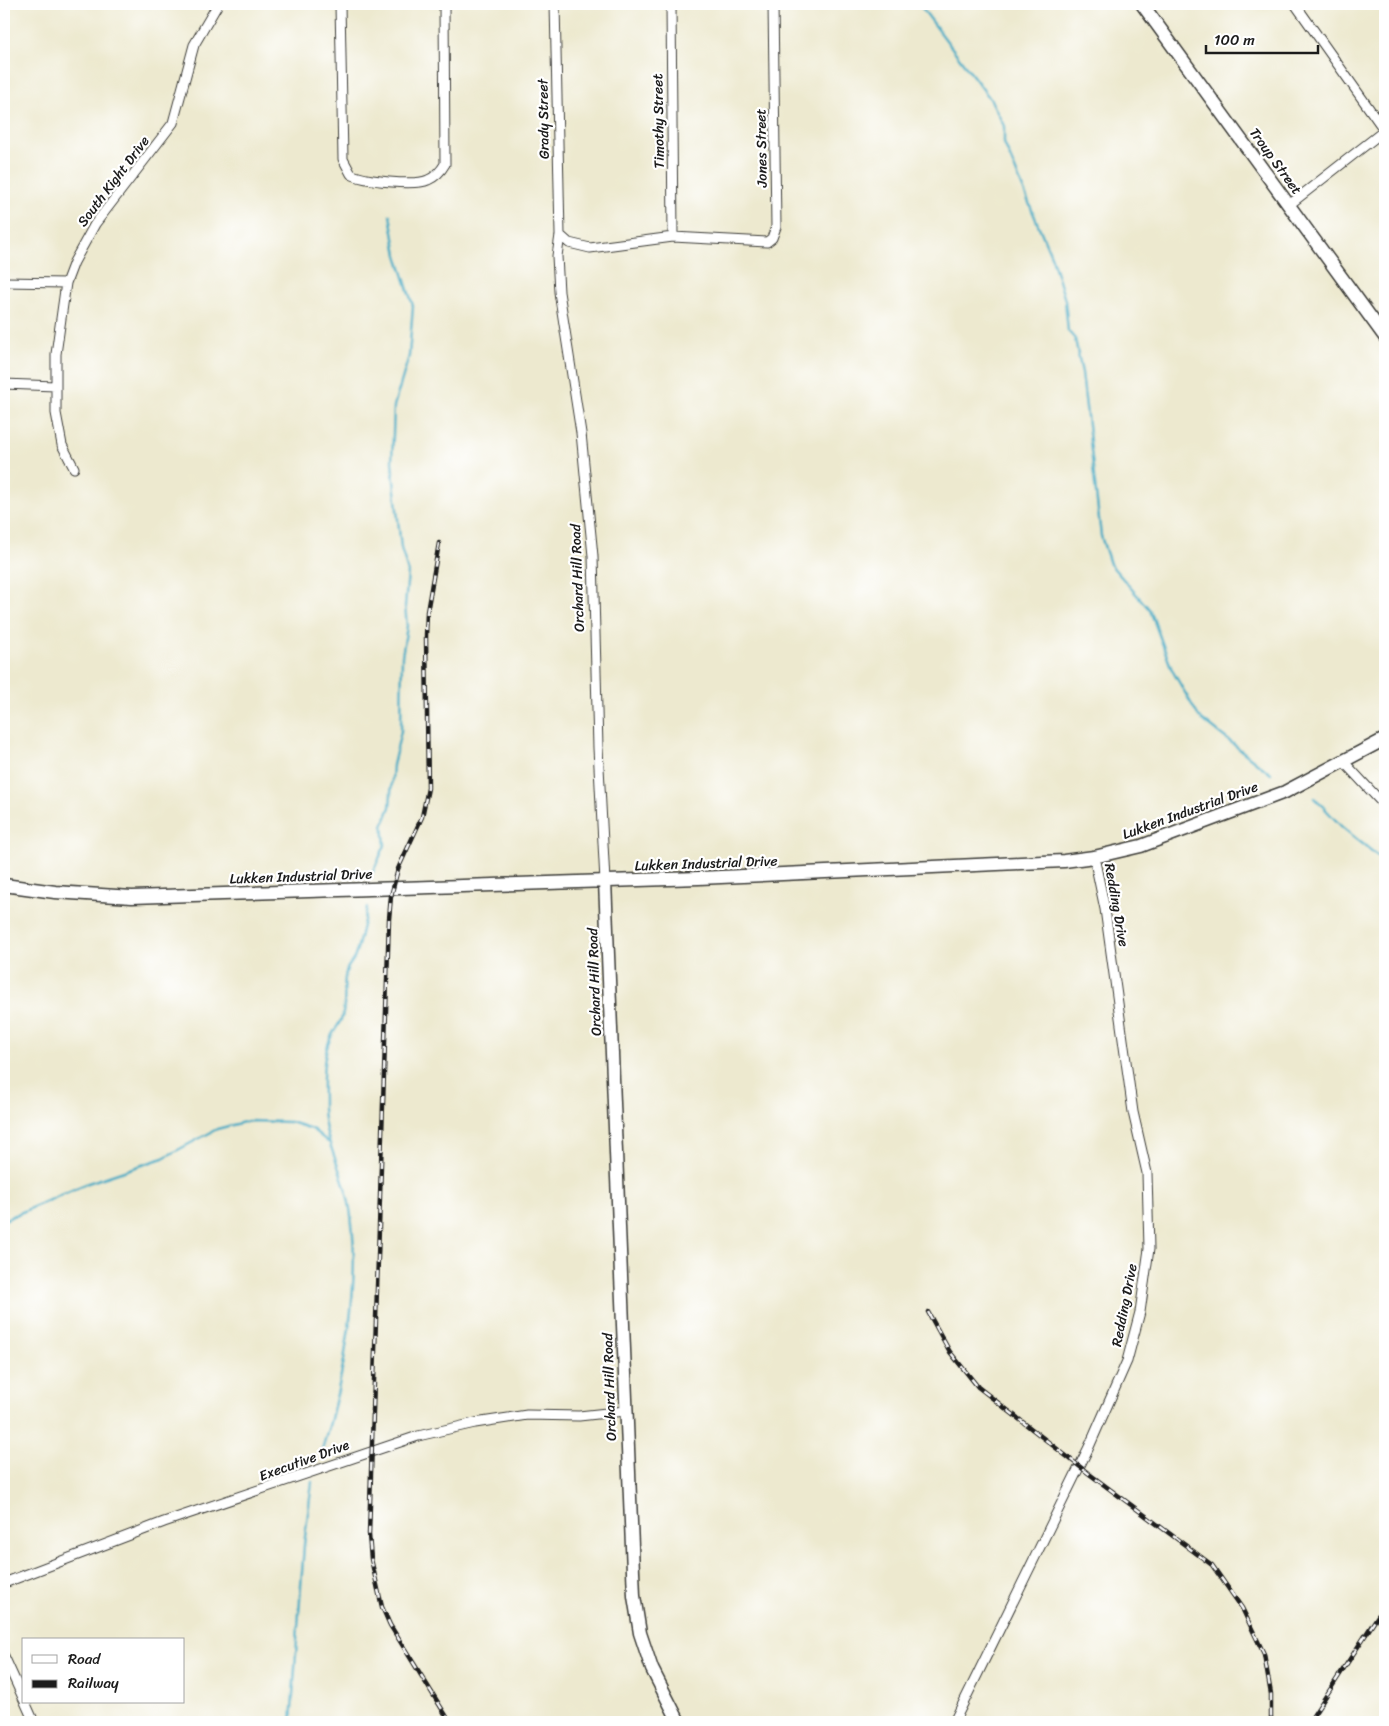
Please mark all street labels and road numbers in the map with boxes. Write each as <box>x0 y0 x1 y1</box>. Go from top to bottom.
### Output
street label: Timothy Street <box>645 73 672 169</box>
street label: Grady Street <box>530 77 557 159</box>
street label: Jones Street <box>748 108 775 189</box>
street label: Troup Street <box>1243 122 1309 200</box>
street label: South Kight Drive <box>71 130 156 232</box>
street label: Orchard Hill Road <box>563 522 592 632</box>
street label: Lukken Industrial Drive <box>1119 774 1262 847</box>
street label: Lukken Industrial Drive <box>634 849 778 878</box>
street label: Redding Drive <box>1097 861 1136 949</box>
street label: Lukken Industrial Drive <box>229 862 373 891</box>
street label: Orchard Hill Road <box>580 926 609 1036</box>
street label: Redding Drive <box>1104 1261 1145 1349</box>
street label: Orchard Hill Road <box>595 1331 624 1441</box>
street label: Executive Drive <box>255 1432 353 1488</box>

